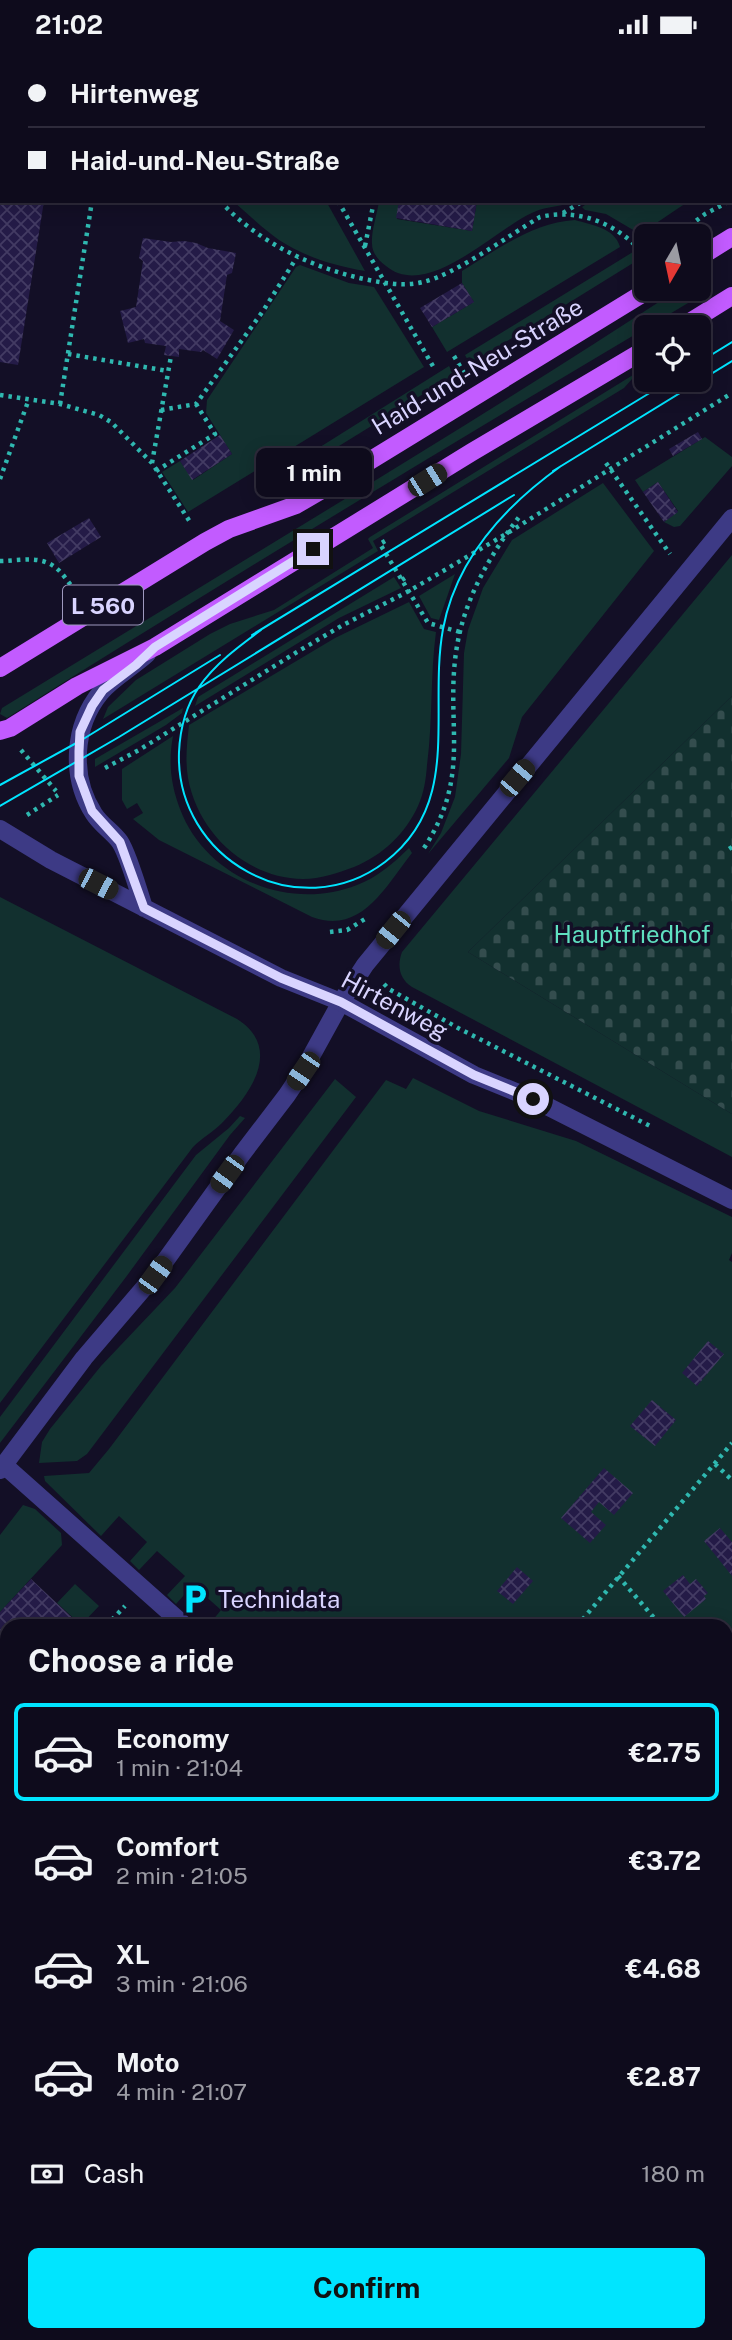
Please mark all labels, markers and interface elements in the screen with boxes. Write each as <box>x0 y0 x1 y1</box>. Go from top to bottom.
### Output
text: 21:02 <box>35 9 103 40</box>
text: Hirtenweg <box>70 78 199 109</box>
text: Haid-und-Neu-Straße <box>70 145 340 176</box>
north arrow <box>634 224 710 301</box>
map controls <box>634 224 711 392</box>
street label: Haid-und-Neu-Straße <box>366 292 588 440</box>
button: locate <box>634 315 711 392</box>
callout: 1 min <box>255 447 371 497</box>
text: 1 min <box>286 459 342 486</box>
car <box>404 460 451 500</box>
route end <box>297 533 329 565</box>
road number: L 560 <box>63 585 143 625</box>
car <box>496 755 539 801</box>
car <box>75 865 122 903</box>
car <box>372 907 415 953</box>
park label: Hauptfriedhof <box>553 920 711 948</box>
street label: Hirtenweg <box>337 965 453 1045</box>
car <box>283 1048 324 1094</box>
route start <box>517 1083 549 1115</box>
car <box>207 1151 248 1197</box>
car <box>135 1252 176 1298</box>
parking icon: Technidata <box>178 1582 212 1616</box>
place label: Technidata <box>218 1585 340 1613</box>
text: Choose a ride <box>28 1642 234 1679</box>
icon: car <box>32 1721 95 1784</box>
text: Economy <box>116 1723 229 1754</box>
text: €2.75 <box>629 1737 701 1768</box>
text: 1 min · 21:04 <box>116 1754 243 1781</box>
icon: car <box>32 1829 95 1892</box>
text: Comfort <box>116 1831 219 1862</box>
text: €3.72 <box>629 1845 701 1876</box>
text: 2 min · 21:05 <box>116 1862 248 1889</box>
icon: car <box>32 1937 95 2000</box>
text: XL <box>116 1939 150 1970</box>
text: €4.68 <box>625 1953 701 1984</box>
text: 3 min · 21:06 <box>116 1970 248 1997</box>
icon: car <box>32 2045 95 2108</box>
text: Moto <box>116 2047 179 2078</box>
text: €2.87 <box>627 2061 701 2092</box>
text: 4 min · 21:07 <box>116 2078 247 2105</box>
icon: cash <box>28 2155 66 2193</box>
text: Cash <box>84 2158 144 2189</box>
text: 180 m <box>641 2160 705 2187</box>
button: Confirm <box>28 2248 705 2328</box>

